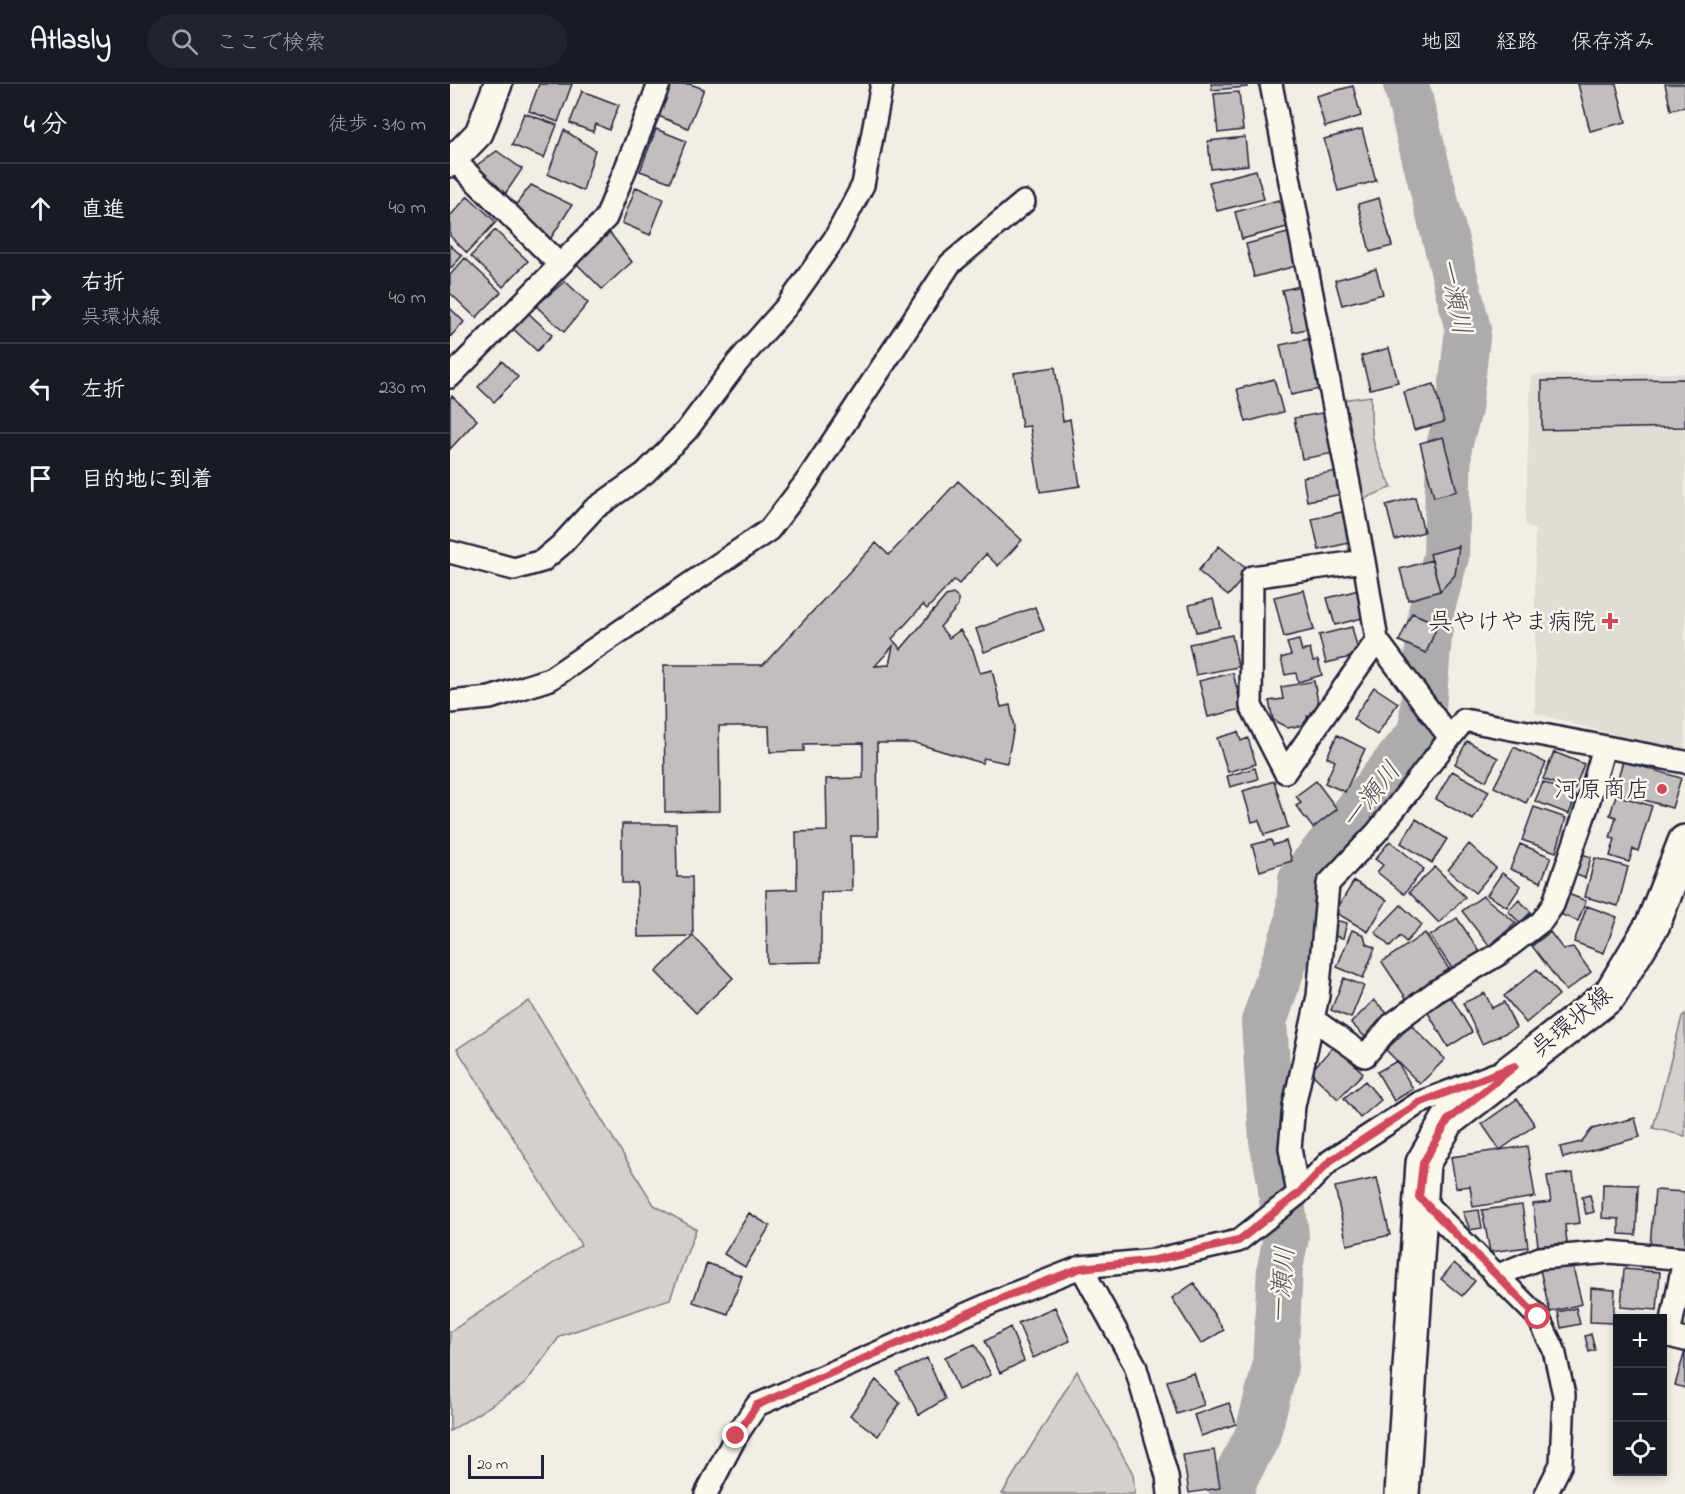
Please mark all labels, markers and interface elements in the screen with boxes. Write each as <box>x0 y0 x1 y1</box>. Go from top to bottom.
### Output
search box <box>147 14 567 68</box>
text: Atlasly <box>30 21 111 62</box>
icon: search <box>168 25 201 58</box>
text: ここで検索 <box>216 28 326 60</box>
text: 地図 <box>1421 28 1463 58</box>
text: 経路 <box>1496 28 1538 58</box>
text: 保存済み <box>1571 28 1655 58</box>
text: 4 分 <box>24 107 67 145</box>
text: 徒歩 · 310 m <box>328 111 426 140</box>
icon: ahead <box>24 192 57 225</box>
text: 40 m <box>389 194 426 223</box>
text: 直進 <box>81 195 125 227</box>
water label: 一瀬川 <box>1427 255 1479 338</box>
text: 右折 <box>81 268 125 300</box>
icon: right <box>24 282 57 315</box>
text: 40 m <box>389 284 426 313</box>
text: 呉環状線 <box>81 304 161 333</box>
icon: left <box>24 372 57 405</box>
text: 230 m <box>379 374 426 403</box>
text: 左折 <box>81 375 125 407</box>
icon: arrive <box>24 462 57 495</box>
text: 目的地に到着 <box>81 465 213 497</box>
place label: 呉やけやま病院 <box>1428 606 1596 641</box>
marker: 呉やけやま病院 <box>1601 612 1619 630</box>
water label: 一瀬川 <box>1333 755 1412 839</box>
place label: 河原商店 <box>1554 774 1650 809</box>
marker: 河原商店 <box>1655 782 1669 796</box>
street label: 呉環状線 <box>1524 979 1621 1067</box>
water label: 一瀬川 <box>1262 1245 1306 1326</box>
route start <box>1524 1303 1550 1329</box>
map controls <box>1613 1314 1667 1476</box>
button: + <box>1613 1314 1667 1368</box>
button: − <box>1613 1368 1667 1422</box>
route end <box>722 1422 748 1448</box>
button: locate <box>1613 1422 1667 1476</box>
scale bar <box>468 1452 544 1480</box>
text: 20 m <box>477 1453 508 1477</box>

